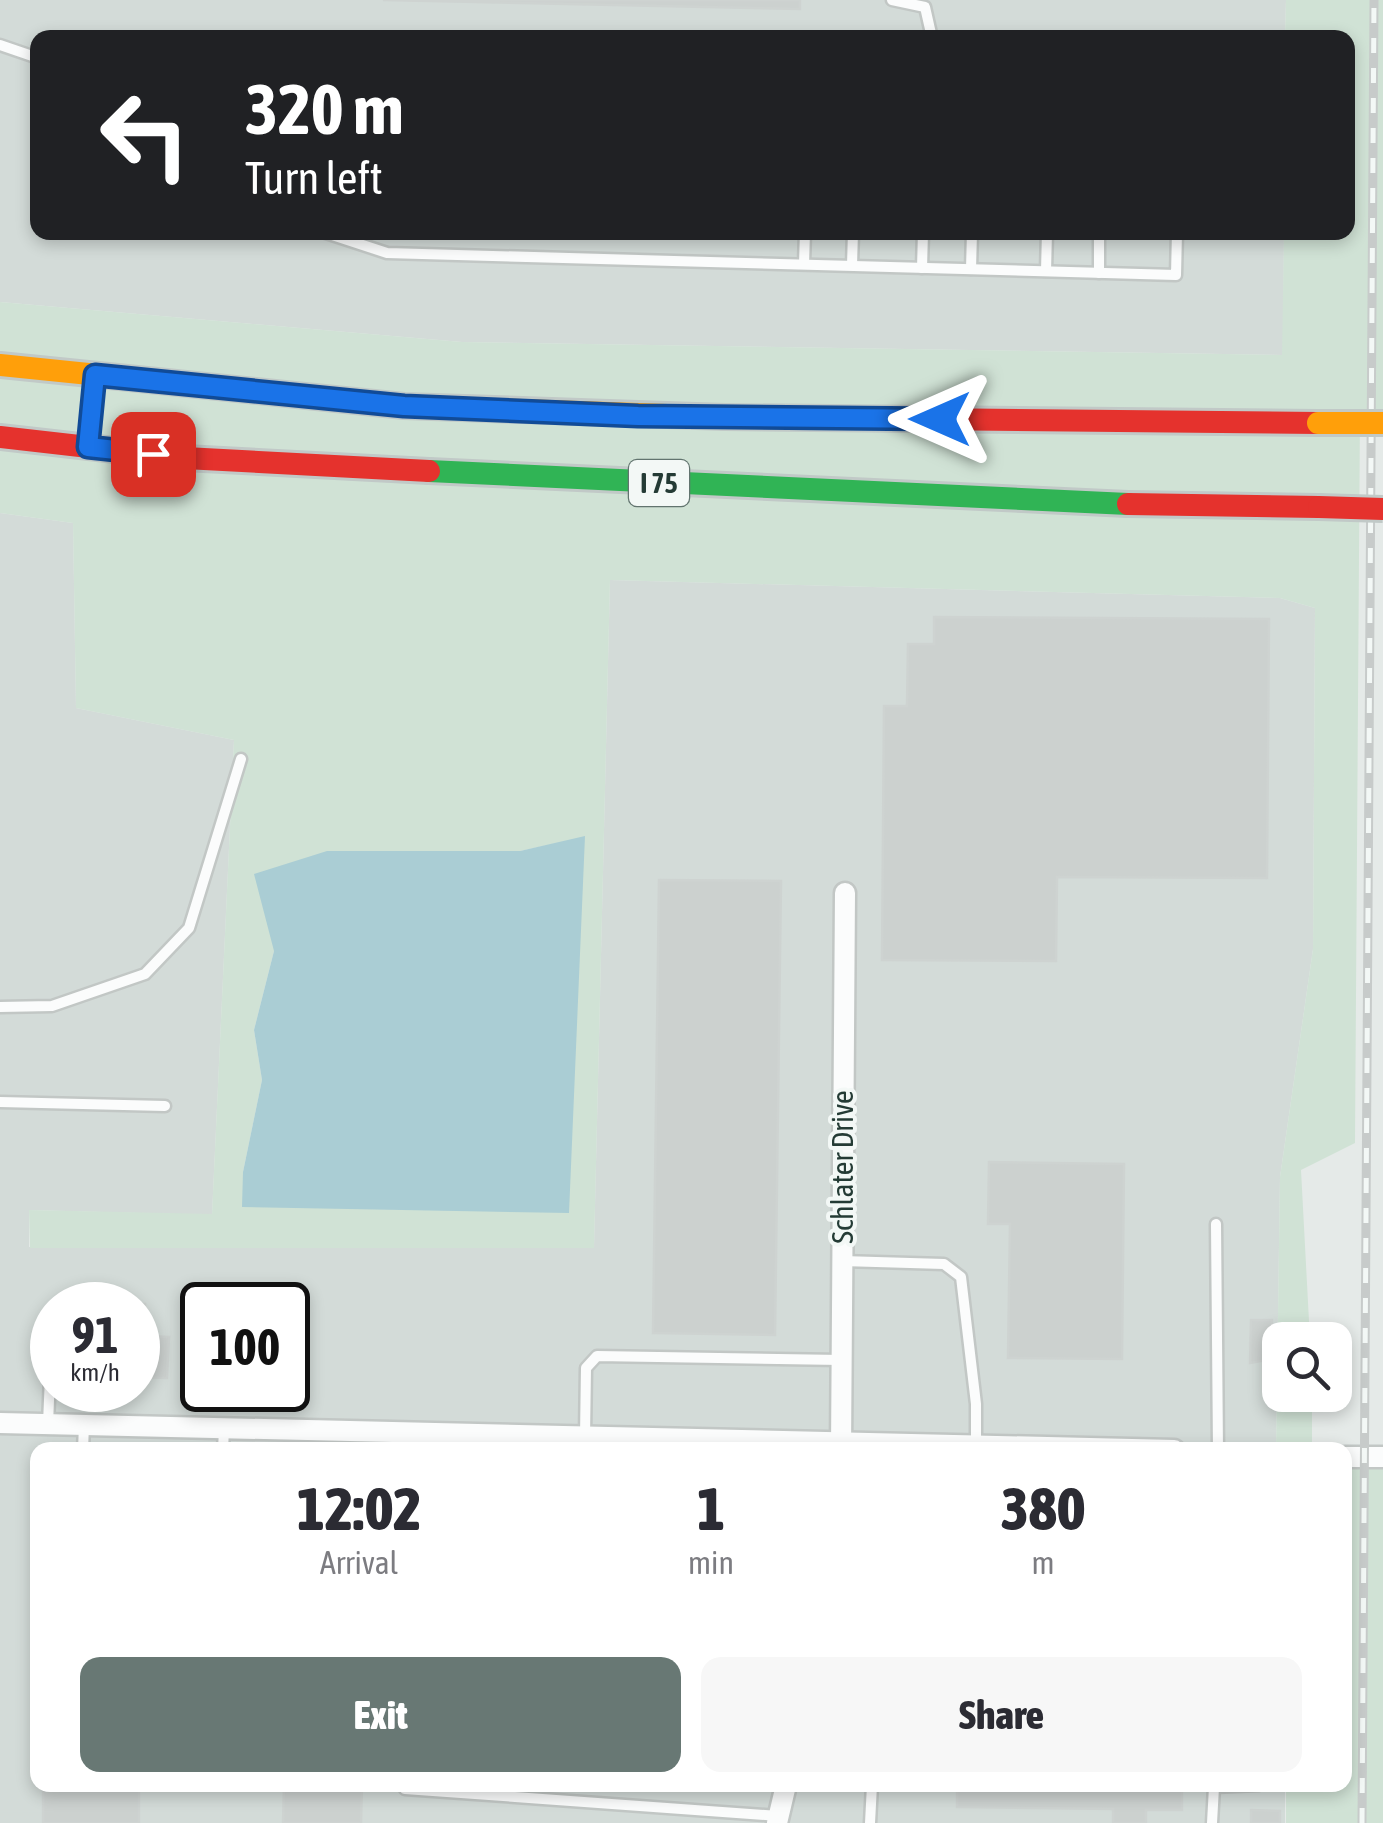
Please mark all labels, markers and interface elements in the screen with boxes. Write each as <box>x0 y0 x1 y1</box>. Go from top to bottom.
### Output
text: 320 m <box>245 69 404 149</box>
icon: left <box>80 70 210 200</box>
text: Turn left <box>245 152 383 204</box>
position arrow <box>888 367 992 471</box>
pin <box>111 412 196 497</box>
icon: arrive <box>126 427 181 482</box>
road number: I 75 <box>629 460 689 506</box>
street label: Schlater Drive <box>825 1090 859 1244</box>
speed limit sign: 100 <box>180 1282 310 1412</box>
text: 91 <box>71 1306 118 1364</box>
map controls <box>1262 1322 1352 1412</box>
button: search <box>1262 1322 1352 1412</box>
text: km/h <box>70 1358 120 1386</box>
text: 12:02 <box>297 1474 421 1543</box>
text: 1 <box>697 1474 725 1543</box>
text: 380 <box>1001 1474 1085 1543</box>
text: Arrival <box>320 1544 398 1581</box>
text: min <box>688 1544 734 1581</box>
text: m <box>1031 1544 1055 1581</box>
button: Exit <box>80 1657 681 1772</box>
button: Share <box>701 1657 1302 1772</box>

